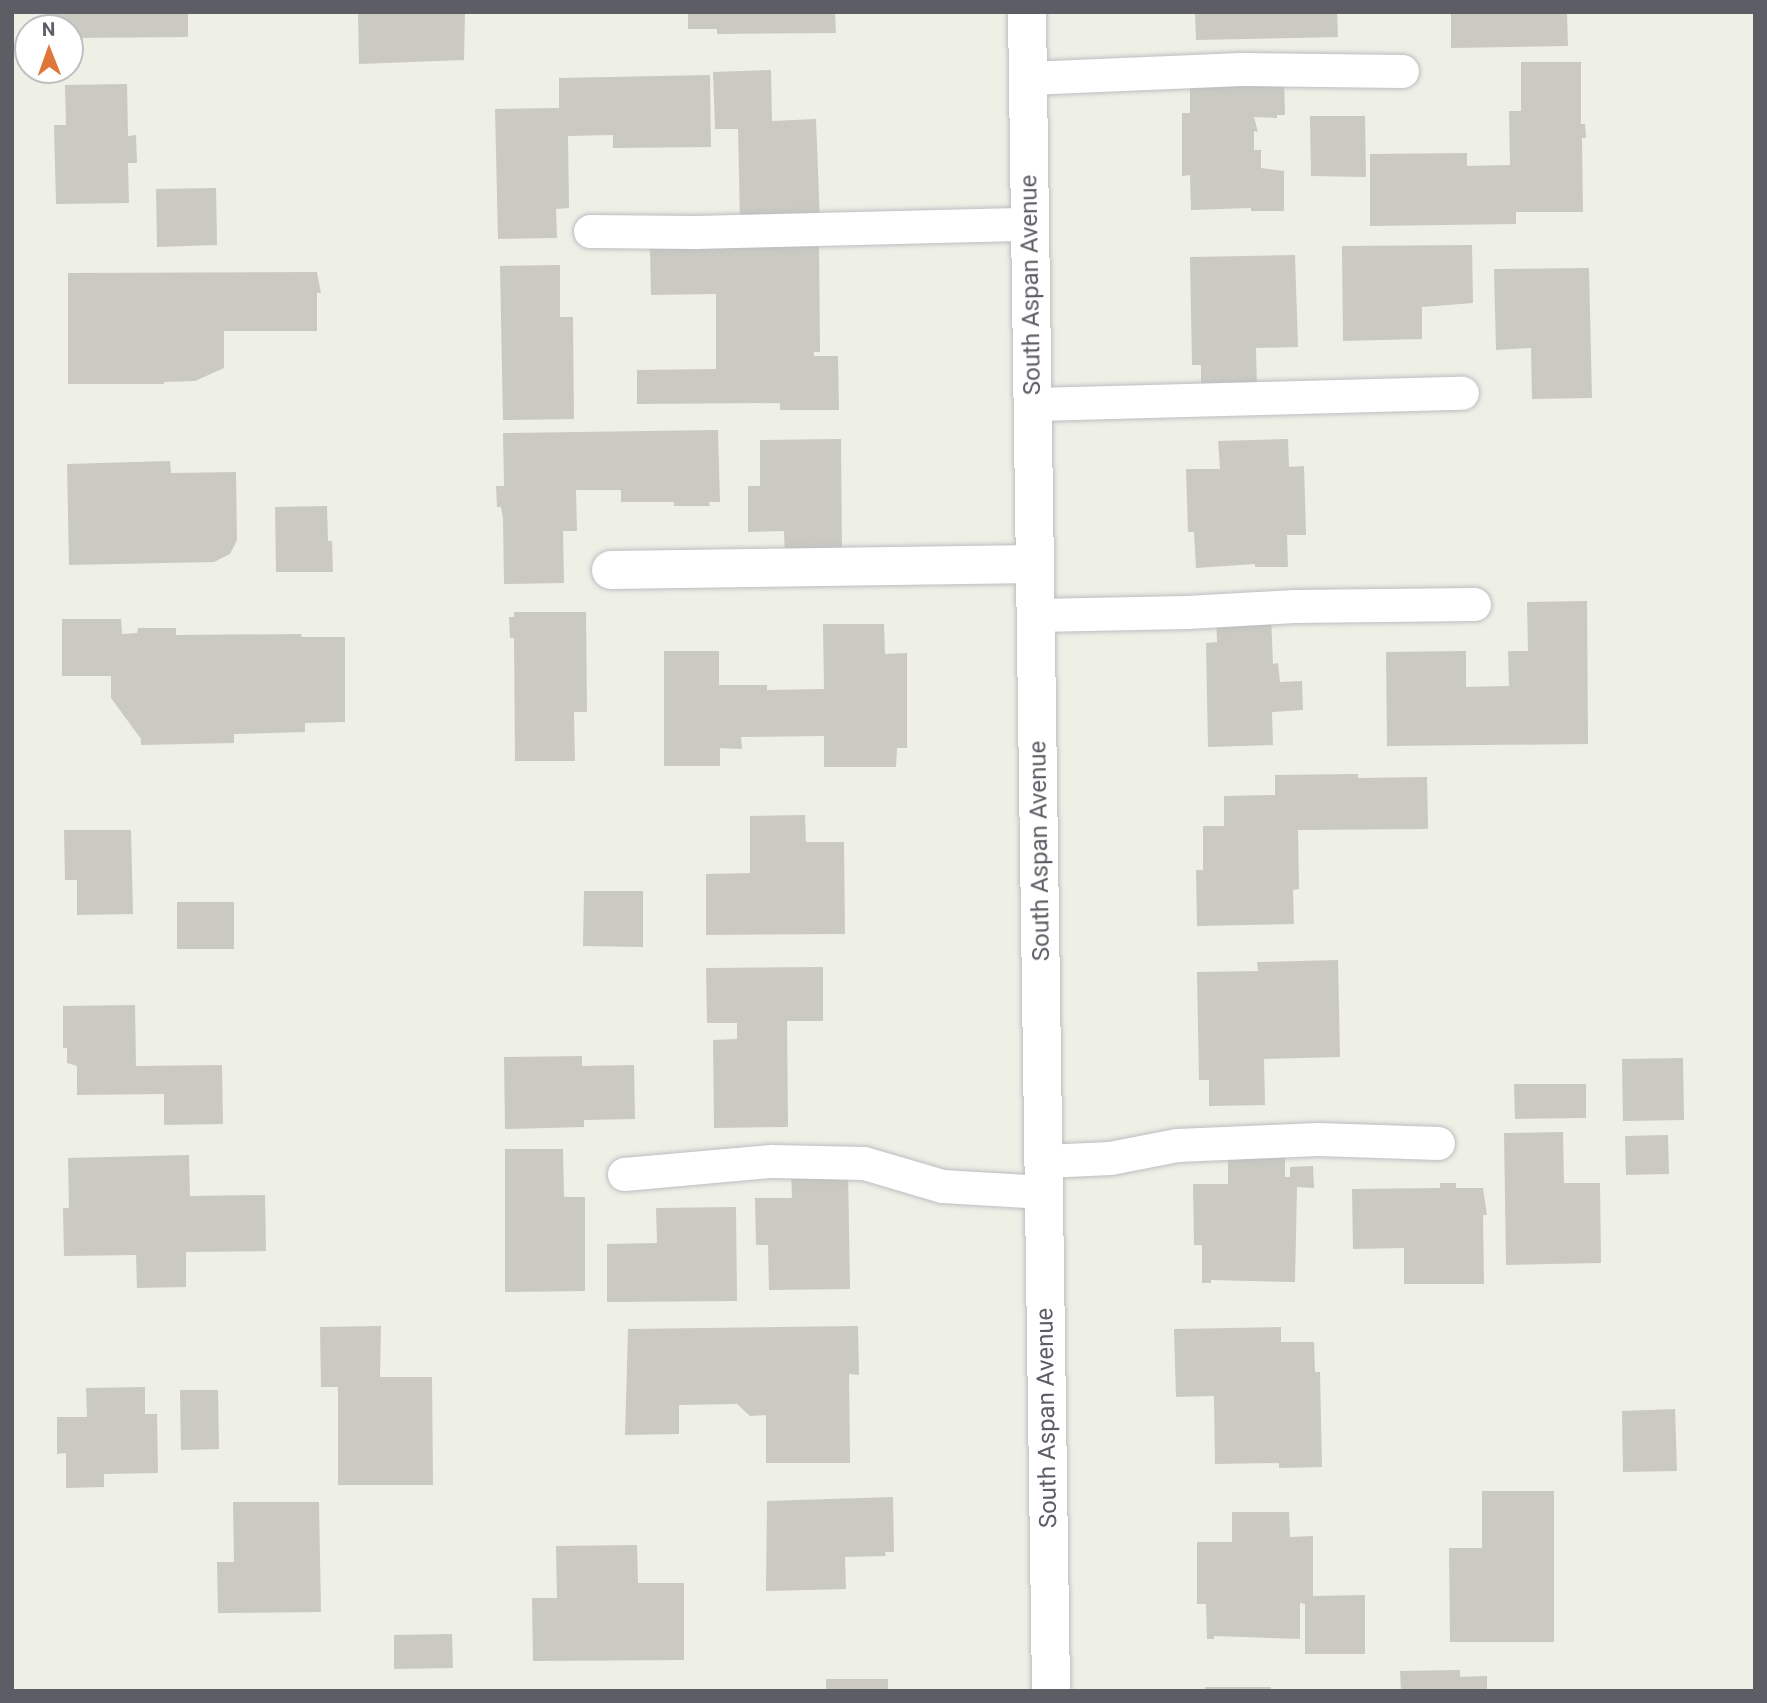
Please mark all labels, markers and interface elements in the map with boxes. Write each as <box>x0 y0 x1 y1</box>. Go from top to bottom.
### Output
north arrow <box>14 14 84 84</box>
text: N <box>42 18 56 41</box>
street label: South Aspan Avenue <box>1015 175 1047 395</box>
street label: South Aspan Avenue <box>1024 741 1056 961</box>
street label: South Aspan Avenue <box>1031 1308 1063 1528</box>

